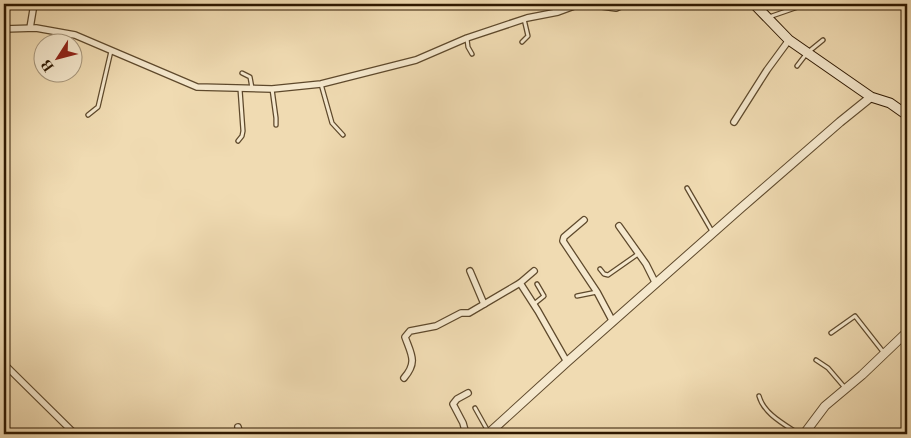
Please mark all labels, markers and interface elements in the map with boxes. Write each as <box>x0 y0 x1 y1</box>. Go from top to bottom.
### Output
north arrow <box>32 32 82 82</box>
text: B <box>38 56 59 75</box>

